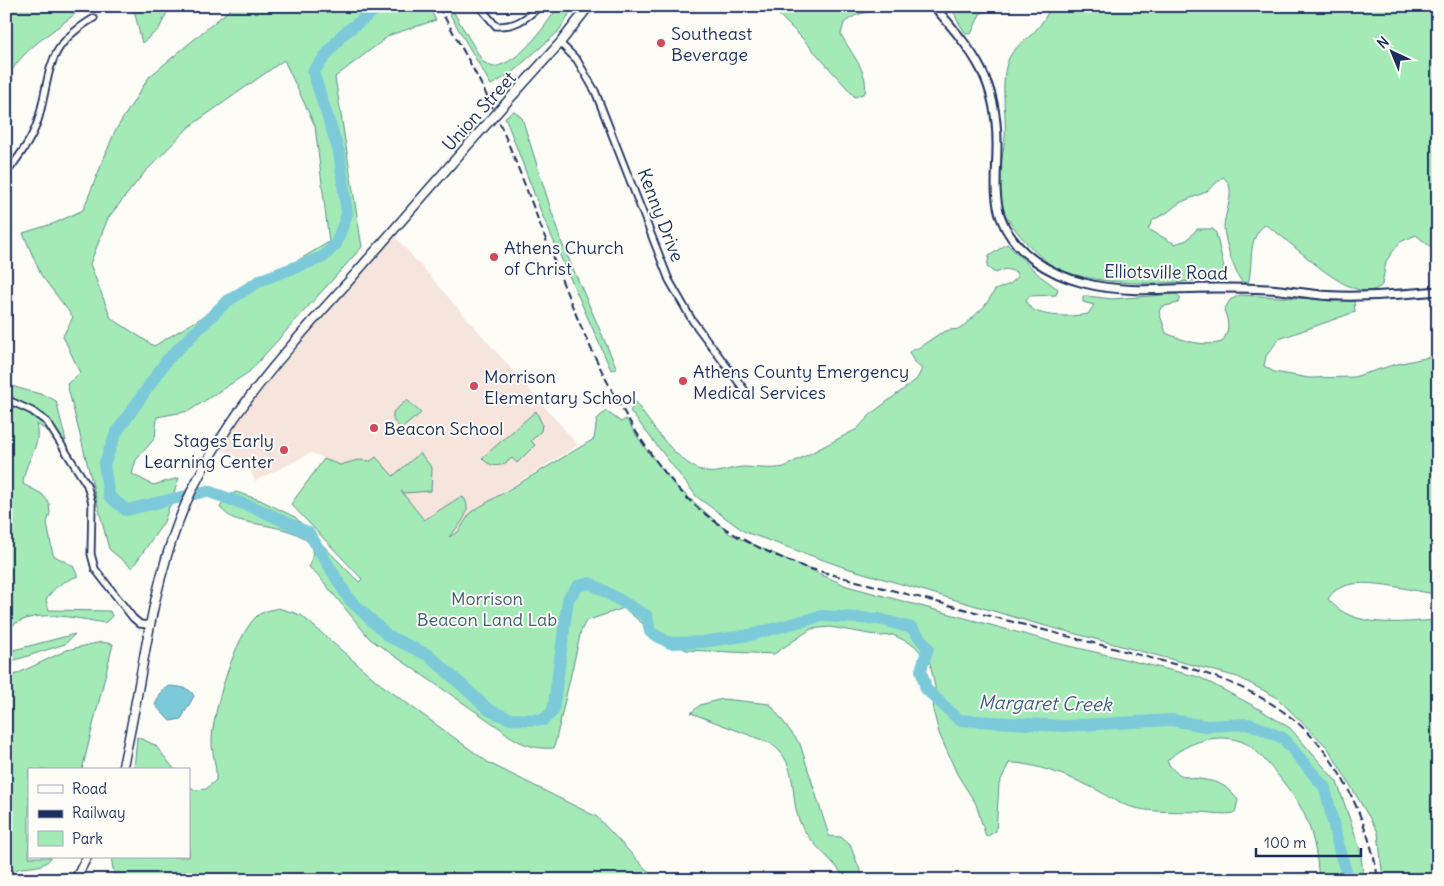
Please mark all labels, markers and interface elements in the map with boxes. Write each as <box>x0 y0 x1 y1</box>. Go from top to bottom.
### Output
place label: Southeast Beverage <box>671 22 752 66</box>
north arrow <box>1366 28 1416 78</box>
text: N <box>1373 33 1393 52</box>
marker: Southeast Beverage <box>655 37 667 49</box>
street label: Union Street <box>437 66 521 156</box>
street label: Kenny Drive <box>633 165 689 265</box>
place label: Athens Church of Christ <box>504 236 624 280</box>
marker: Athens Church of Christ <box>488 251 500 263</box>
street label: Elliotsville Road <box>1104 259 1229 285</box>
place label: Athens County Emergency Medical Services <box>693 360 909 404</box>
place label: Morrison Elementary School <box>484 365 636 409</box>
marker: Athens County Emergency Medical Services <box>677 375 689 387</box>
marker: Morrison Elementary School <box>468 380 480 392</box>
place label: Beacon School <box>384 417 503 440</box>
marker: Beacon School <box>368 422 380 434</box>
place label: Stages Early Learning Center <box>144 429 275 473</box>
marker: Stages Early Learning Center <box>278 444 290 456</box>
park label: Morrison Beacon Land Lab <box>417 587 557 631</box>
water label: Margaret Creek <box>978 690 1113 716</box>
legend <box>28 768 190 858</box>
text: Road <box>72 779 107 798</box>
text: Railway <box>72 803 126 822</box>
scale bar <box>1256 826 1362 858</box>
text: Park <box>72 829 103 848</box>
text: 100 m <box>1264 833 1306 852</box>

